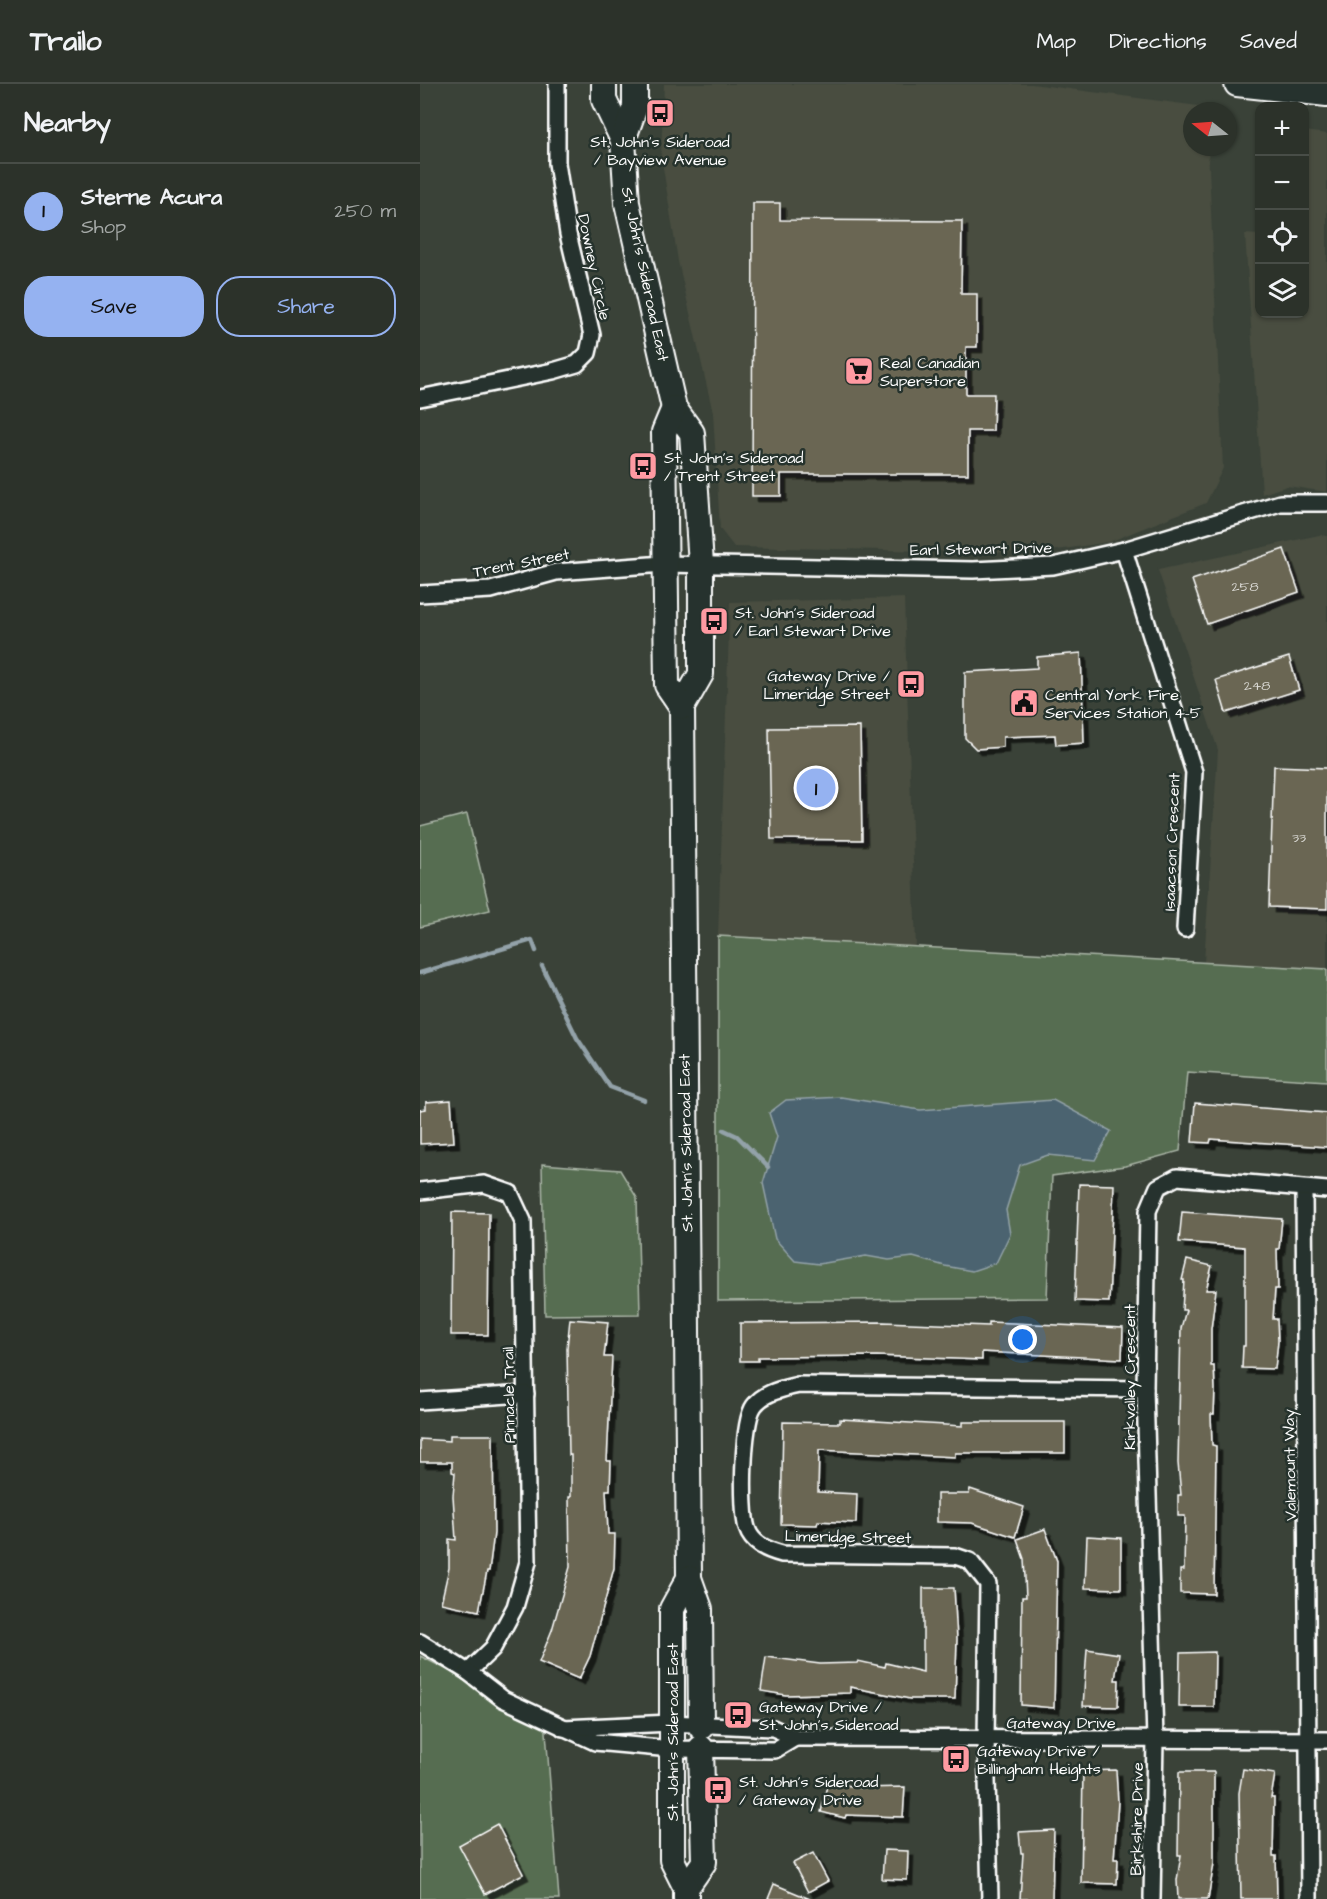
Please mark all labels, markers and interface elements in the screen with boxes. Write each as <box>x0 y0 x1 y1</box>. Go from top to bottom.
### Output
text: Trailo <box>30 22 102 61</box>
text: Map <box>1036 27 1076 56</box>
text: Directions <box>1109 27 1207 56</box>
text: Saved <box>1240 27 1297 56</box>
bus stop icon: St. John's Sideroad / Bayview Avenue <box>644 97 676 129</box>
north arrow <box>1183 102 1237 156</box>
map controls <box>1255 102 1309 318</box>
button: + <box>1255 102 1309 156</box>
text: Nearby <box>24 105 111 141</box>
place label: St. John's Sideroad / Bayview Avenue <box>590 131 730 172</box>
button: − <box>1255 156 1309 210</box>
text: Sterne Acura <box>81 182 222 213</box>
street label: St. John's Sideroad East <box>616 185 674 364</box>
text: 1 <box>42 197 45 225</box>
text: 250 m <box>334 197 396 225</box>
button: locate <box>1255 210 1309 264</box>
street label: Downey Circle <box>571 212 616 323</box>
text: Shop <box>81 213 126 241</box>
button: layers <box>1255 264 1309 318</box>
button: Save <box>24 276 204 337</box>
button: Share <box>216 276 396 337</box>
place label: Real Canadian Superstore <box>880 352 980 392</box>
supermarket icon: Real Canadian Superstore <box>843 355 875 387</box>
place label: St. John's Sideroad / Trent Street <box>664 447 804 487</box>
bus stop icon: St. John's Sideroad / Trent Street <box>627 450 659 482</box>
street label: Earl Stewart Drive <box>910 537 1053 561</box>
street label: Trent Street <box>471 543 572 583</box>
house number: 258 <box>1231 577 1259 597</box>
place label: St. John's Sideroad / Earl Stewart Drive <box>735 602 891 642</box>
bus stop icon: St. John's Sideroad / Earl Stewart Drive <box>698 605 730 637</box>
place label: Gateway Drive / Limeridge Street <box>763 665 891 706</box>
bus stop icon: Gateway Drive / Limeridge Street <box>895 668 927 700</box>
house number: 248 <box>1244 676 1270 696</box>
place label: Central York Fire Services Station 4-5 <box>1045 684 1202 724</box>
public building icon: Central York Fire Services Station 4-5 <box>1008 687 1040 719</box>
pin: 1 <box>796 766 836 810</box>
street label: Isaacson Crescent <box>1159 772 1185 912</box>
house number: 33 <box>1292 828 1306 848</box>
street label: St. John's Sideroad East <box>673 1053 699 1232</box>
street label: Kirkvalley Crescent <box>1119 1303 1142 1450</box>
your location <box>1008 1325 1037 1354</box>
street label: Pinnacle Trail <box>497 1347 521 1443</box>
street label: Valemount Way <box>1278 1409 1303 1521</box>
street label: Limeridge Street <box>784 1525 912 1550</box>
street label: St. John's Sideroad East <box>662 1642 684 1821</box>
place label: Gateway Drive / St. John's Sideroad <box>759 1696 899 1736</box>
bus stop icon: Gateway Drive / St. John's Sideroad <box>722 1699 754 1731</box>
street label: Gateway Drive <box>1006 1712 1116 1735</box>
place label: Gateway Drive / Billingham Heights <box>977 1740 1101 1781</box>
bus stop icon: Gateway Drive / Billingham Heights <box>940 1743 972 1775</box>
street label: Birkshire Drive <box>1125 1762 1149 1876</box>
place label: St. John's Sideroad / Gateway Drive <box>739 1771 879 1812</box>
bus stop icon: St. John's Sideroad / Gateway Drive <box>702 1774 734 1806</box>

